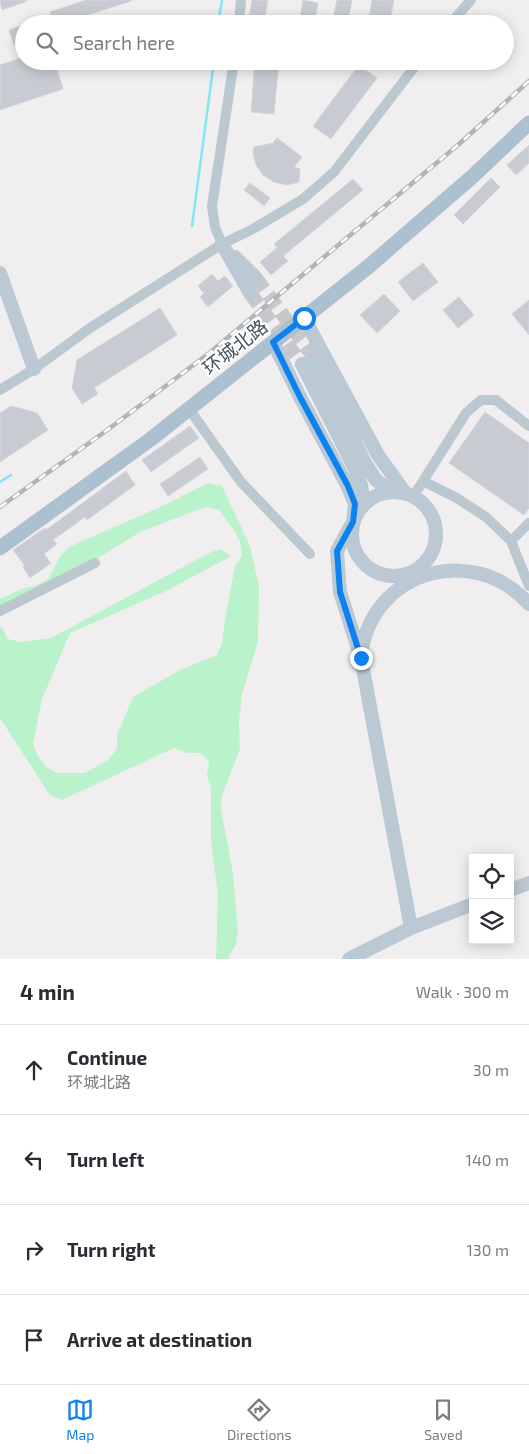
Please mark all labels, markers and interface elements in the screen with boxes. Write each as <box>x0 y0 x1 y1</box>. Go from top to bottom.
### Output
search box <box>15 15 514 70</box>
icon: search <box>33 29 61 57</box>
text: Search here <box>73 31 175 54</box>
route start <box>293 307 316 330</box>
street label: 环城北路 <box>198 314 272 379</box>
route end <box>350 647 373 670</box>
map controls <box>469 854 514 944</box>
button: locate <box>469 854 514 899</box>
button: layers <box>469 899 514 944</box>
text: 4 min <box>20 979 75 1004</box>
text: Walk · 300 m <box>416 982 509 1001</box>
text: Continue <box>67 1046 147 1069</box>
icon: ahead <box>20 1056 48 1084</box>
text: 30 m <box>473 1060 509 1079</box>
text: 环城北路 <box>67 1072 131 1091</box>
icon: left <box>20 1146 48 1174</box>
text: Turn left <box>67 1148 144 1171</box>
text: 140 m <box>466 1150 509 1169</box>
icon: right <box>20 1236 48 1264</box>
text: Turn right <box>67 1238 155 1261</box>
text: 130 m <box>467 1240 509 1259</box>
icon: arrive <box>20 1326 48 1354</box>
text: Arrive at destination <box>67 1328 252 1351</box>
tab: Map <box>66 1396 94 1443</box>
tab: Directions <box>227 1396 292 1443</box>
tab: Saved <box>424 1396 463 1443</box>

